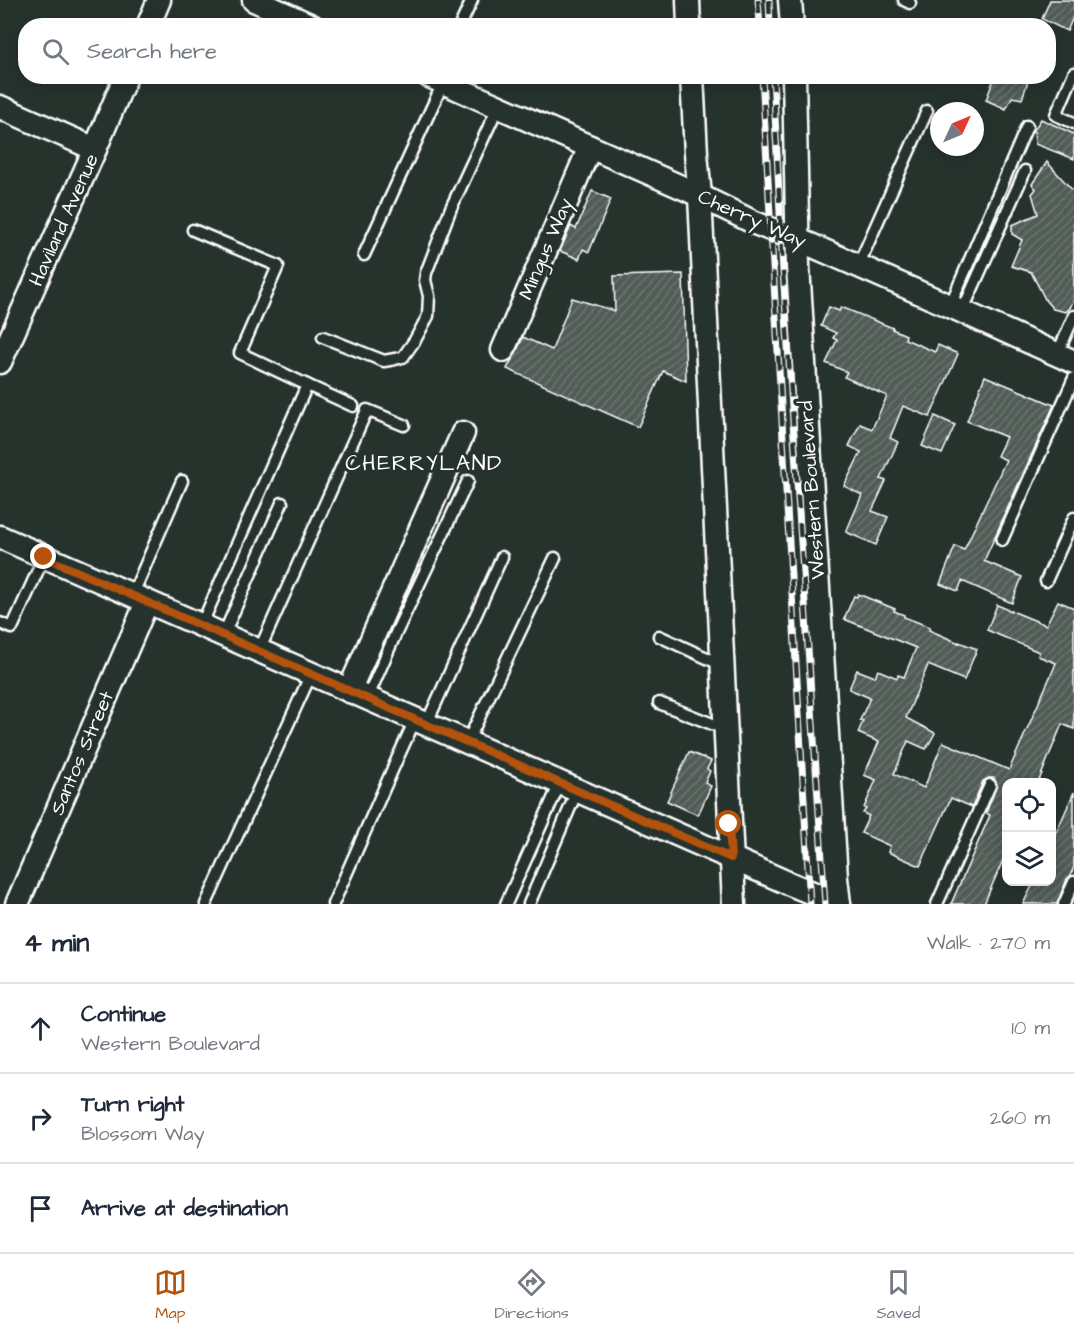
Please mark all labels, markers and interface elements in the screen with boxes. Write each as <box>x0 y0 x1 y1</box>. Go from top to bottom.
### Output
search box <box>18 18 1056 84</box>
icon: search <box>39 35 72 68</box>
text: Search here <box>87 36 217 67</box>
north arrow <box>930 102 984 156</box>
street label: Haviland Avenue <box>22 149 106 291</box>
street label: Cherry Way <box>693 183 811 256</box>
street label: Mingus Way <box>512 194 581 305</box>
street label: Western Boulevard <box>792 400 832 580</box>
district label: CHERRYLAND <box>345 448 503 479</box>
route end <box>30 543 56 569</box>
street label: Santos Street <box>43 687 121 819</box>
map controls <box>1002 778 1056 886</box>
button: locate <box>1002 778 1056 832</box>
route start <box>715 810 741 836</box>
button: layers <box>1002 832 1056 886</box>
text: 4 min <box>24 925 89 961</box>
text: Walk · 270 m <box>927 929 1050 957</box>
text: Continue <box>81 999 166 1030</box>
icon: ahead <box>24 1012 57 1045</box>
text: 10 m <box>1011 1014 1050 1042</box>
text: Western Boulevard <box>81 1030 260 1058</box>
text: Turn right <box>81 1089 184 1120</box>
icon: right <box>24 1102 57 1135</box>
text: 260 m <box>990 1104 1050 1132</box>
text: Blossom Way <box>81 1120 204 1148</box>
icon: arrive <box>24 1192 57 1225</box>
text: Arrive at destination <box>81 1193 288 1224</box>
tab: Map <box>154 1266 187 1324</box>
tab: Directions <box>495 1266 569 1324</box>
tab: Saved <box>877 1266 920 1324</box>

